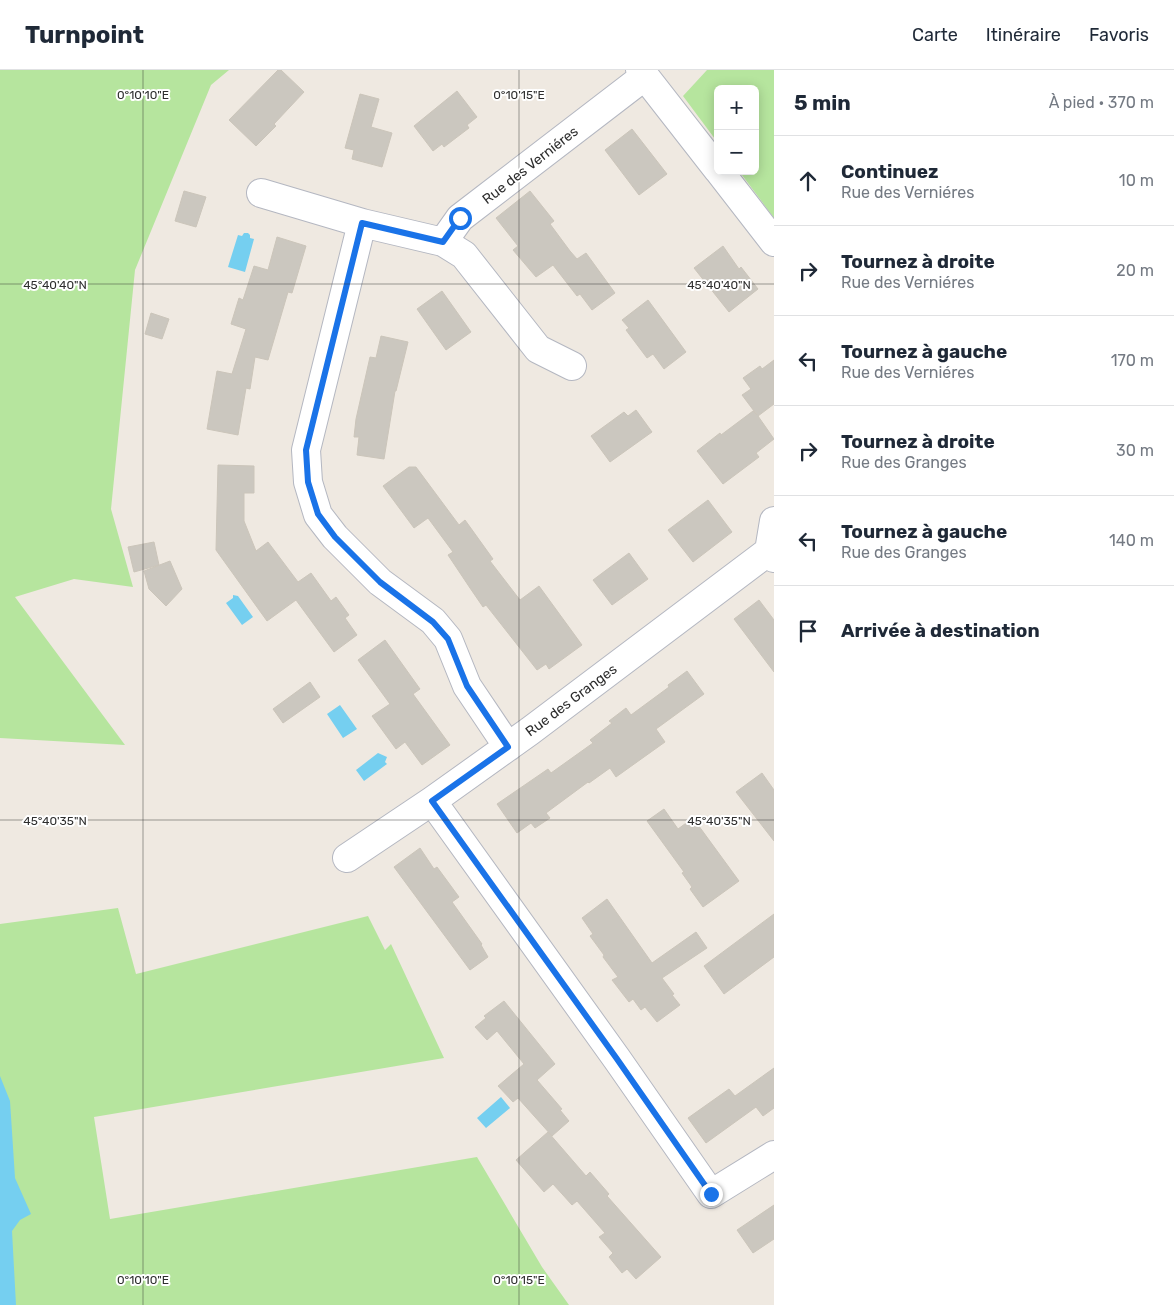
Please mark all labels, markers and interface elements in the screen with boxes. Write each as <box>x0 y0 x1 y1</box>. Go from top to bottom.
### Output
text: Turnpoint <box>25 21 144 49</box>
text: Carte <box>912 24 958 46</box>
text: Itinéraire <box>986 24 1061 46</box>
text: Favoris <box>1089 24 1149 46</box>
map controls <box>714 85 759 175</box>
button: + <box>714 85 759 130</box>
text: 0°10'10"E <box>117 88 169 102</box>
text: 0°10'15"E <box>493 88 545 102</box>
text: 5 min <box>794 90 851 115</box>
text: À pied · 370 m <box>1049 93 1154 112</box>
street label: Rue des Verniéres <box>479 123 582 208</box>
button: − <box>714 130 759 175</box>
text: Continuez <box>841 160 939 183</box>
icon: ahead <box>794 167 822 195</box>
text: 10 m <box>1119 171 1154 190</box>
text: Rue des Verniéres <box>841 183 974 202</box>
route start <box>449 207 472 230</box>
text: Tournez à droite <box>841 250 995 273</box>
icon: right <box>794 257 822 285</box>
text: 20 m <box>1116 261 1154 280</box>
text: Rue des Verniéres <box>841 273 974 292</box>
text: 45°40'40"N <box>23 278 87 292</box>
text: 45°40'40"N <box>687 278 751 292</box>
text: Tournez à gauche <box>841 340 1007 363</box>
icon: left <box>794 347 822 375</box>
text: 170 m <box>1111 351 1154 370</box>
text: Rue des Verniéres <box>841 363 974 382</box>
text: Tournez à droite <box>841 430 995 453</box>
icon: right <box>794 437 822 465</box>
text: 30 m <box>1116 441 1154 460</box>
text: Rue des Granges <box>841 453 967 472</box>
text: Tournez à gauche <box>841 520 1007 543</box>
icon: left <box>794 527 822 555</box>
text: 140 m <box>1109 531 1154 550</box>
text: Rue des Granges <box>841 543 967 562</box>
icon: arrive <box>794 617 822 645</box>
text: Arrivée à destination <box>841 619 1040 642</box>
street label: Rue des Granges <box>522 661 620 740</box>
text: 45°40'35"N <box>23 814 87 828</box>
text: 45°40'35"N <box>687 814 751 828</box>
route end <box>700 1183 723 1206</box>
text: 0°10'10"E <box>117 1273 169 1287</box>
text: 0°10'15"E <box>493 1273 545 1287</box>

